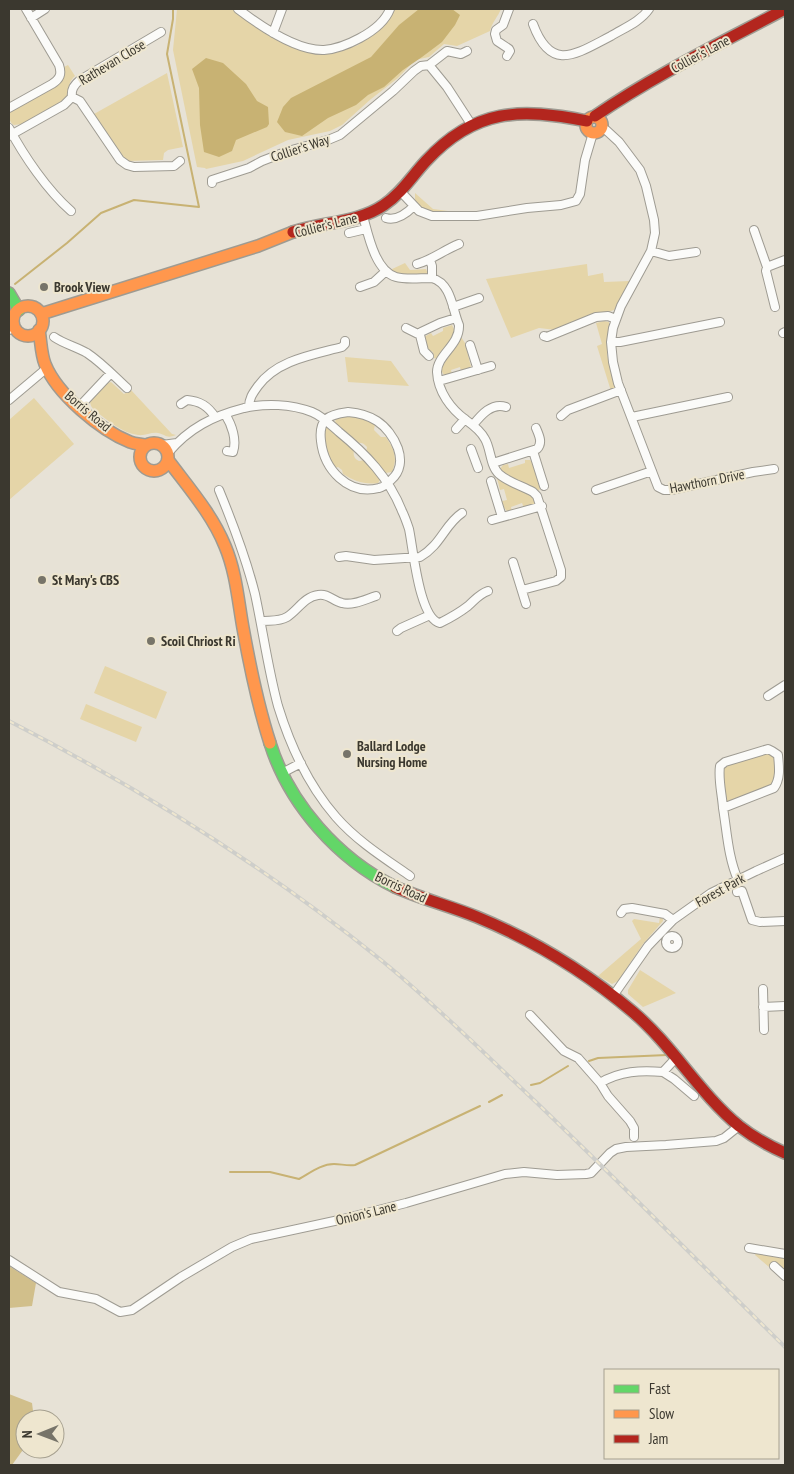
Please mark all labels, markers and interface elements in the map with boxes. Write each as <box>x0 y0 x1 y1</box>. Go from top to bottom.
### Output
street label: Collier's Lane <box>668 31 733 77</box>
street label: Rathevan Close <box>76 35 149 89</box>
street label: Collier's Way <box>269 130 332 166</box>
street label: Collier's Lane <box>293 208 359 241</box>
place label: Brook View <box>54 278 111 296</box>
marker: Brook View <box>38 281 50 293</box>
street label: Borris Road <box>61 386 115 436</box>
street label: Hawthorn Drive <box>668 465 746 497</box>
place label: St Mary's CBS <box>52 571 119 589</box>
marker: St Mary's CBS <box>36 574 48 586</box>
place label: Scoil Chriost Ri <box>161 632 236 650</box>
marker: Scoil Chriost Ri <box>145 635 157 647</box>
place label: Ballard Lodge Nursing Home <box>357 737 427 771</box>
marker: Ballard Lodge Nursing Home <box>341 748 353 760</box>
street label: Borris Road <box>372 867 430 907</box>
street label: Forest Park <box>692 869 748 911</box>
street label: Onion's Lane <box>334 1197 398 1229</box>
legend <box>604 1369 779 1459</box>
text: Fast <box>649 1379 670 1398</box>
text: Slow <box>649 1404 674 1423</box>
north arrow <box>15 1409 65 1459</box>
text: Jam <box>648 1429 668 1448</box>
text: N <box>18 1430 36 1438</box>

